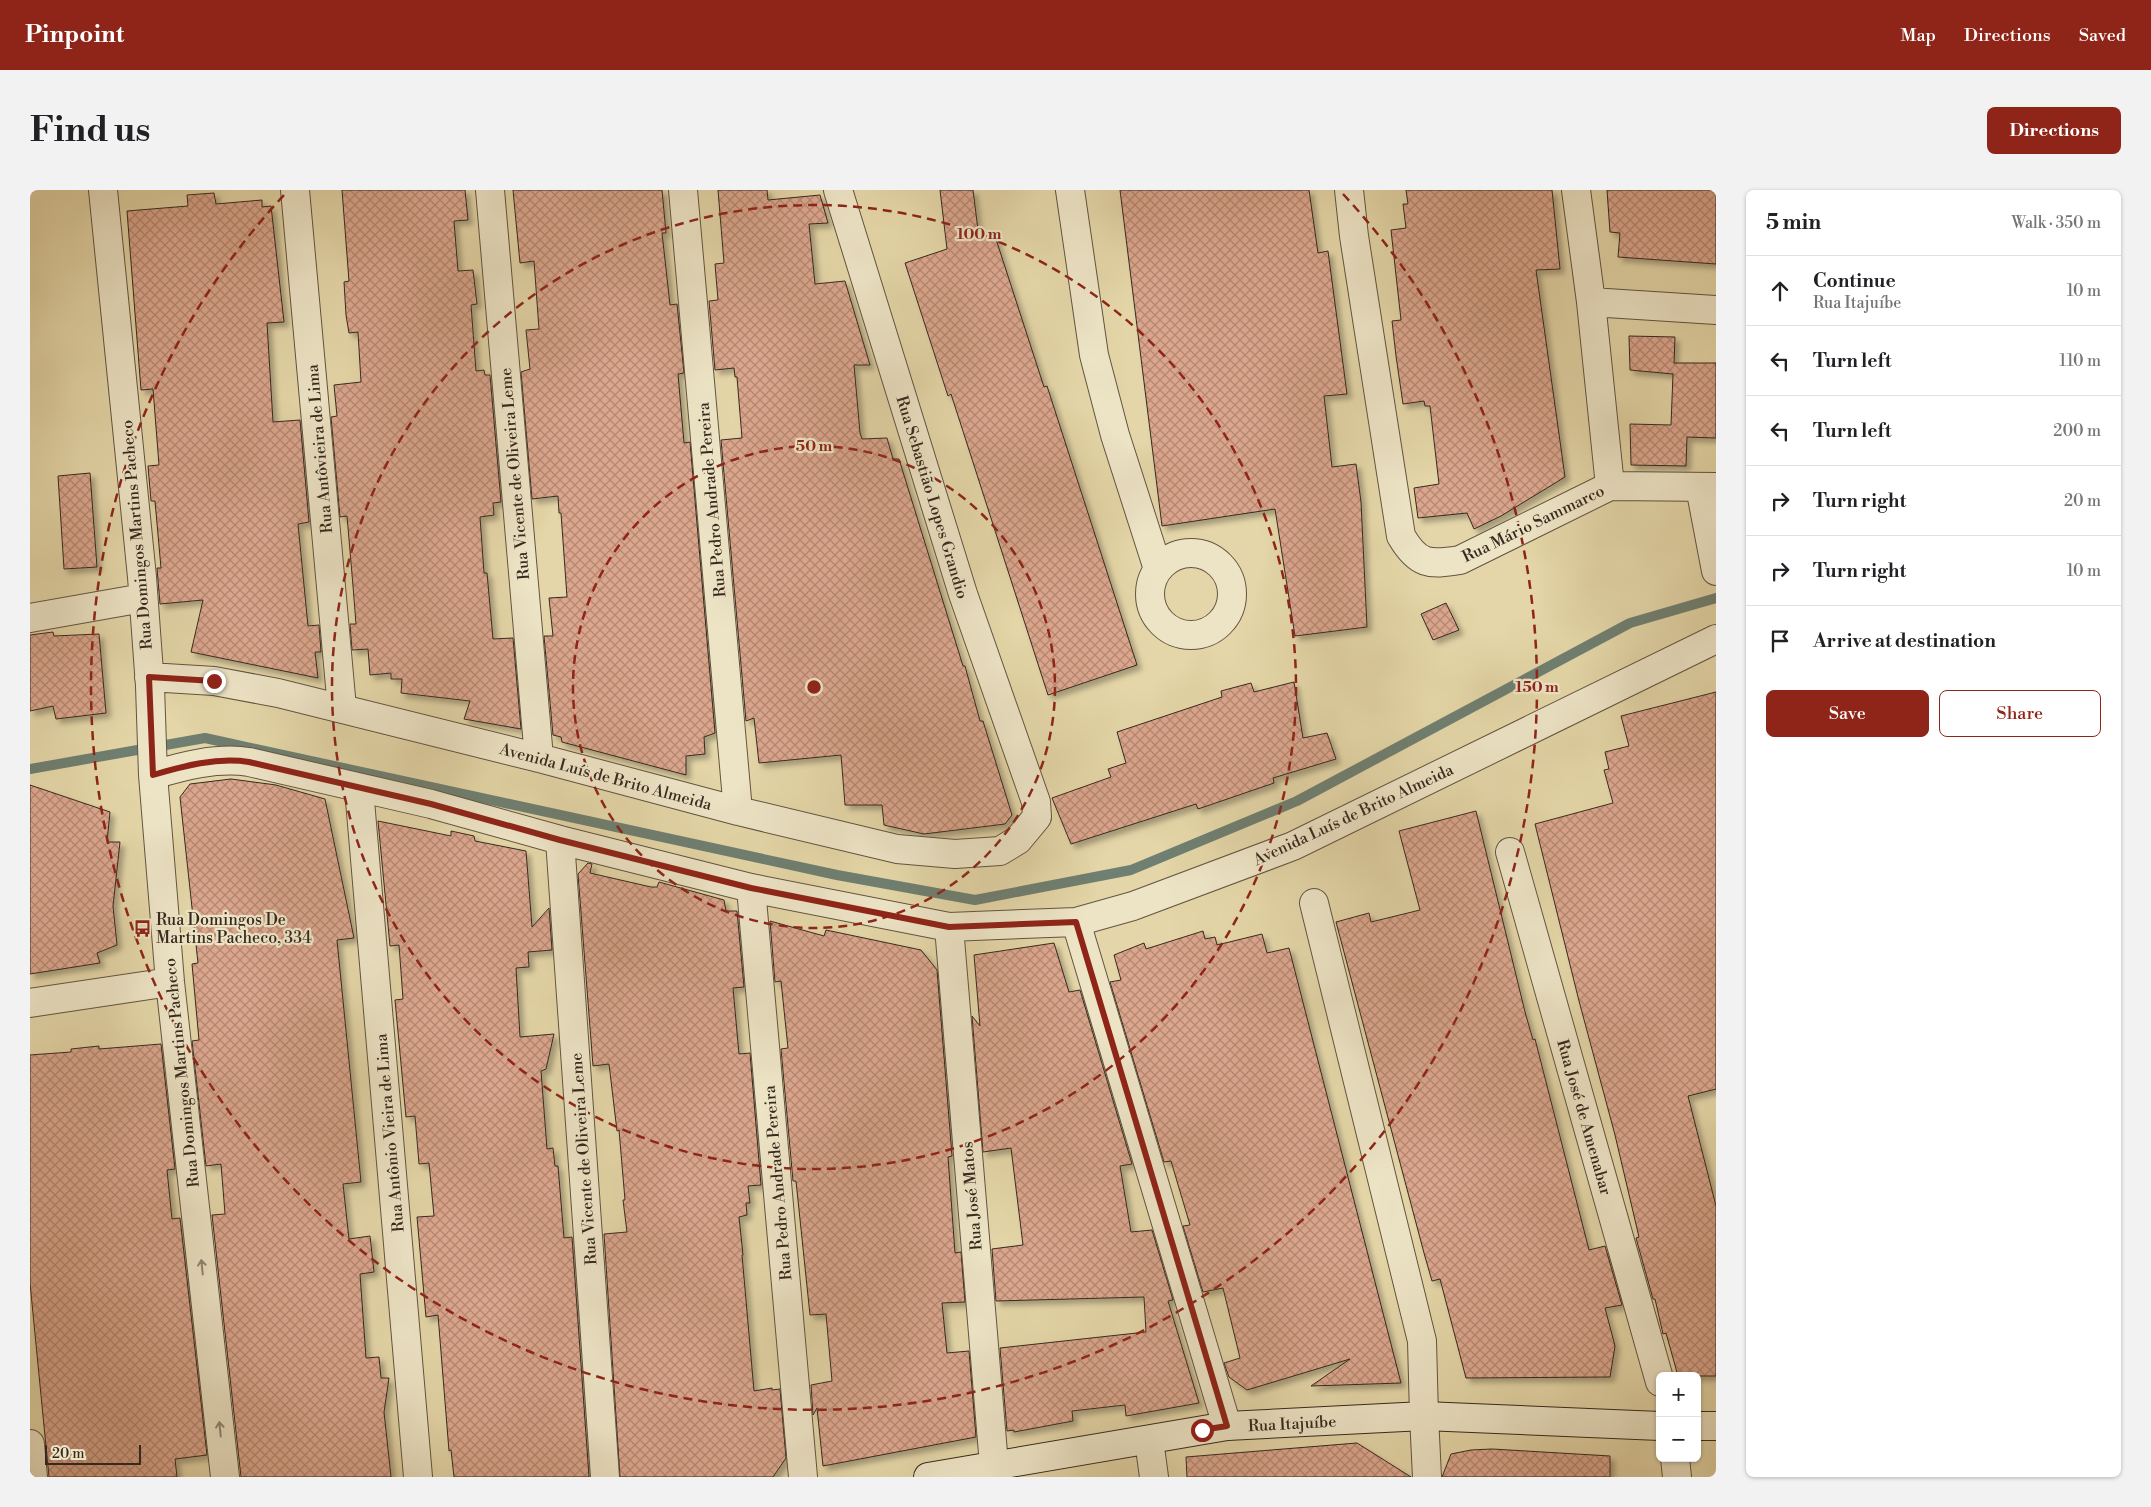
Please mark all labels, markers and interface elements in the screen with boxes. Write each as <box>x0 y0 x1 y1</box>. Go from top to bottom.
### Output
text: Pinpoint <box>25 20 124 50</box>
text: Map <box>1900 24 1936 47</box>
text: Directions <box>1964 24 2051 47</box>
text: Saved <box>2079 24 2126 47</box>
button: Directions <box>1987 107 2121 154</box>
text: Find us <box>30 109 150 152</box>
text: 5 min <box>1766 210 1821 236</box>
text: Walk · 350 m <box>2012 213 2101 233</box>
text: 100 m <box>957 225 1002 244</box>
text: Continue <box>1813 269 1896 293</box>
icon: ahead <box>1766 277 1794 305</box>
text: 10 m <box>2067 281 2101 301</box>
text: Rua Itajuíbe <box>1813 293 1901 313</box>
icon: left <box>1766 347 1794 375</box>
text: Turn left <box>1813 349 1892 373</box>
text: 110 m <box>2059 351 2101 371</box>
street label: Rua Antôvieira de Lima <box>303 363 337 534</box>
street label: Rua Vicente de Oliveira Leme <box>496 367 534 581</box>
street label: Rua Sebastião Lopes Grandio <box>892 393 973 601</box>
street label: Rua Pedro Andrade Pereira <box>693 401 730 598</box>
icon: left <box>1766 417 1794 445</box>
street label: Rua Domingos Martins Pacheco <box>117 419 157 651</box>
text: Turn left <box>1813 419 1892 443</box>
text: 200 m <box>2053 421 2101 441</box>
text: 50 m <box>796 437 832 456</box>
street label: Rua Mário Sammarco <box>1459 481 1608 567</box>
icon: right <box>1766 487 1794 515</box>
text: Turn right <box>1813 489 1906 513</box>
text: 20 m <box>2064 491 2101 511</box>
icon: right <box>1766 557 1794 585</box>
text: Turn right <box>1813 559 1906 583</box>
text: 10 m <box>2067 561 2101 581</box>
icon: arrive <box>1766 627 1794 655</box>
text: Arrive at destination <box>1813 629 1996 653</box>
route end <box>203 670 226 693</box>
centre of rings <box>805 678 823 696</box>
text: 150 m <box>1515 678 1559 697</box>
button: Save <box>1766 690 1929 737</box>
button: Share <box>1939 690 2101 737</box>
street label: Avenida Luís de Brito Almeida <box>497 739 715 815</box>
street label: Avenida Luís de Brito Almeida <box>1249 759 1458 871</box>
place label: Rua Domingos De Martins Pacheco, 334 <box>156 910 312 948</box>
bus stop icon: Rua Domingos De Martins Pacheco, 334 <box>132 918 152 938</box>
street label: Rua Domingos Martins Pacheco <box>160 957 204 1189</box>
street label: Rua Antônio Vieira de Lima <box>371 1032 409 1233</box>
street label: Rua José de Amenabar <box>1552 1037 1616 1198</box>
street label: Rua Vicente de Oliveira Leme <box>567 1052 601 1266</box>
street label: Rua Pedro Andrade Pereira <box>759 1084 796 1281</box>
street label: Rua José Matos <box>957 1140 987 1251</box>
one-way arrow <box>197 1259 207 1275</box>
map controls <box>1656 1372 1701 1462</box>
button: + <box>1656 1372 1701 1417</box>
street label: Rua Itajuíbe <box>1247 1412 1337 1436</box>
button: − <box>1656 1417 1701 1462</box>
route start <box>1191 1419 1214 1442</box>
one-way arrow <box>215 1421 225 1437</box>
scale bar <box>45 1442 141 1465</box>
text: 20 m <box>52 1445 84 1463</box>

